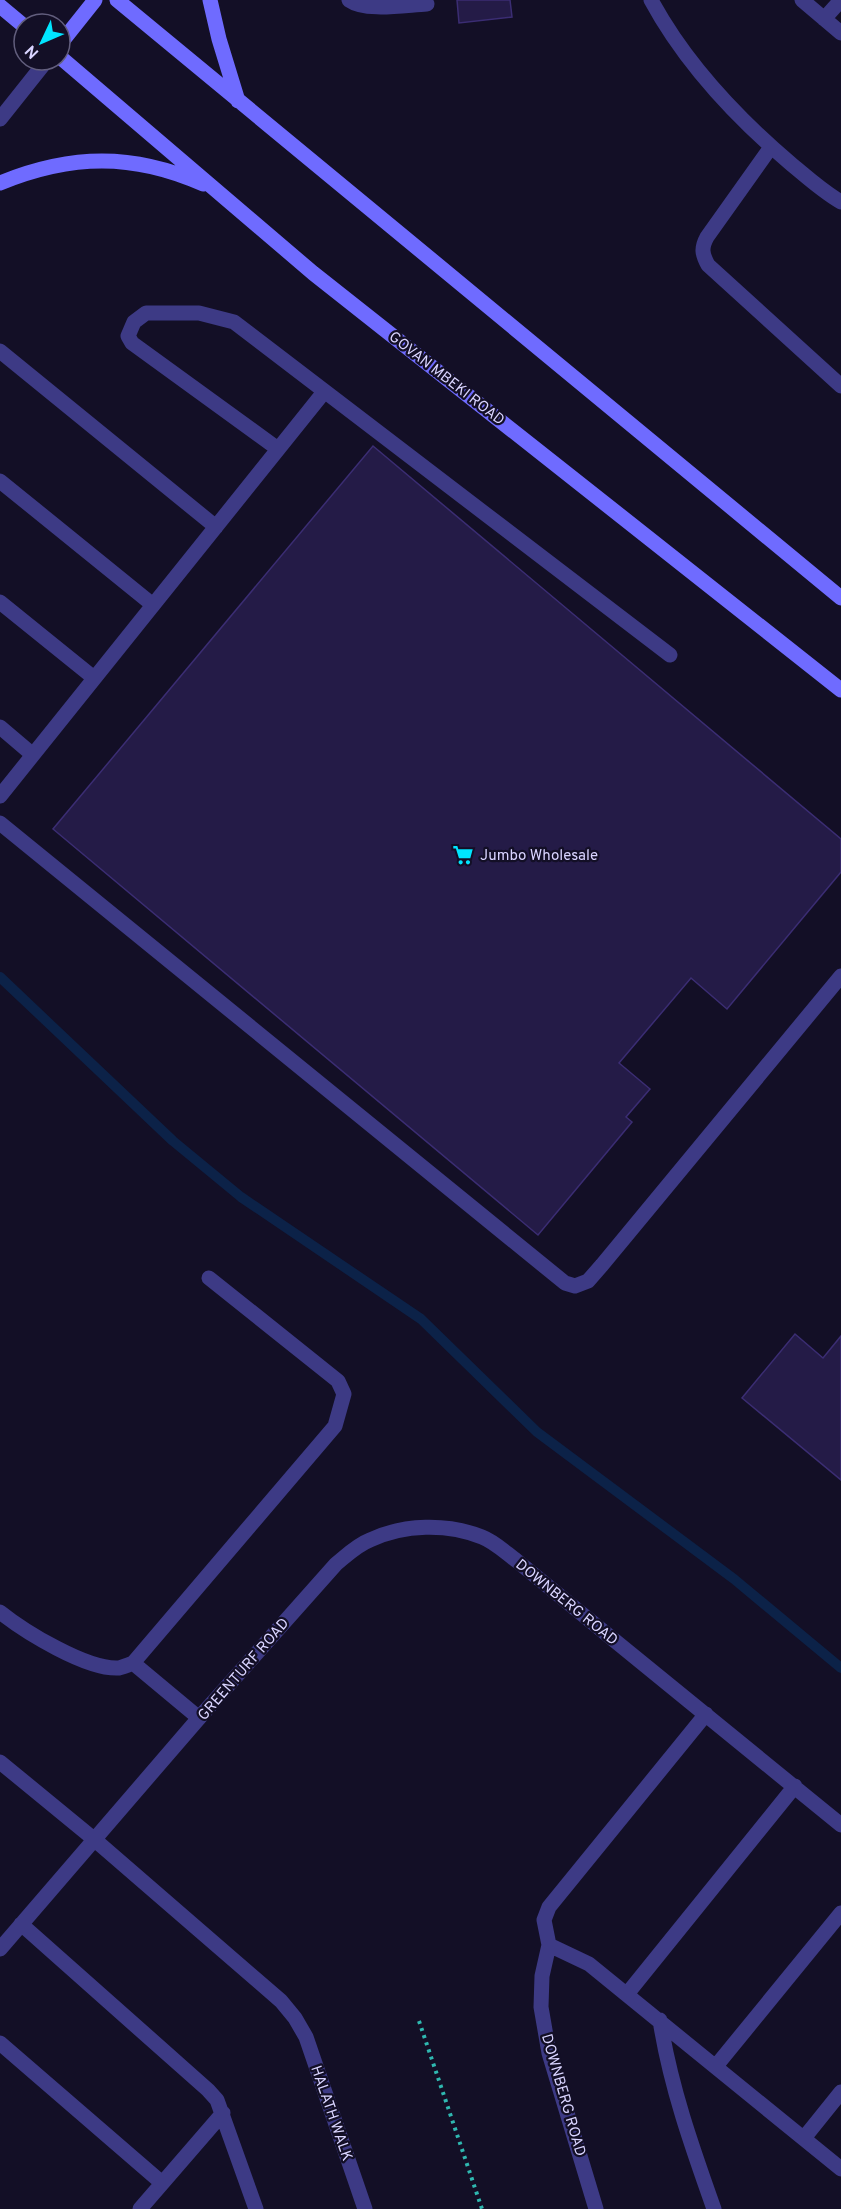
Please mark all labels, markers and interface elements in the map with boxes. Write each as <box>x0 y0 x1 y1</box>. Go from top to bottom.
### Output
north arrow <box>12 12 72 72</box>
text: N <box>21 40 44 62</box>
street label: GOVAN MBEKI ROAD <box>384 328 508 430</box>
supermarket icon: Jumbo Wholesale <box>451 843 475 867</box>
place label: Jumbo Wholesale <box>480 847 598 866</box>
street label: DOWNBERG ROAD <box>511 1556 621 1650</box>
street label: GREENTURF ROAD <box>194 1615 294 1725</box>
street label: DOWNBERG ROAD <box>536 2032 589 2159</box>
street label: HALATH WALK <box>305 2063 356 2164</box>

